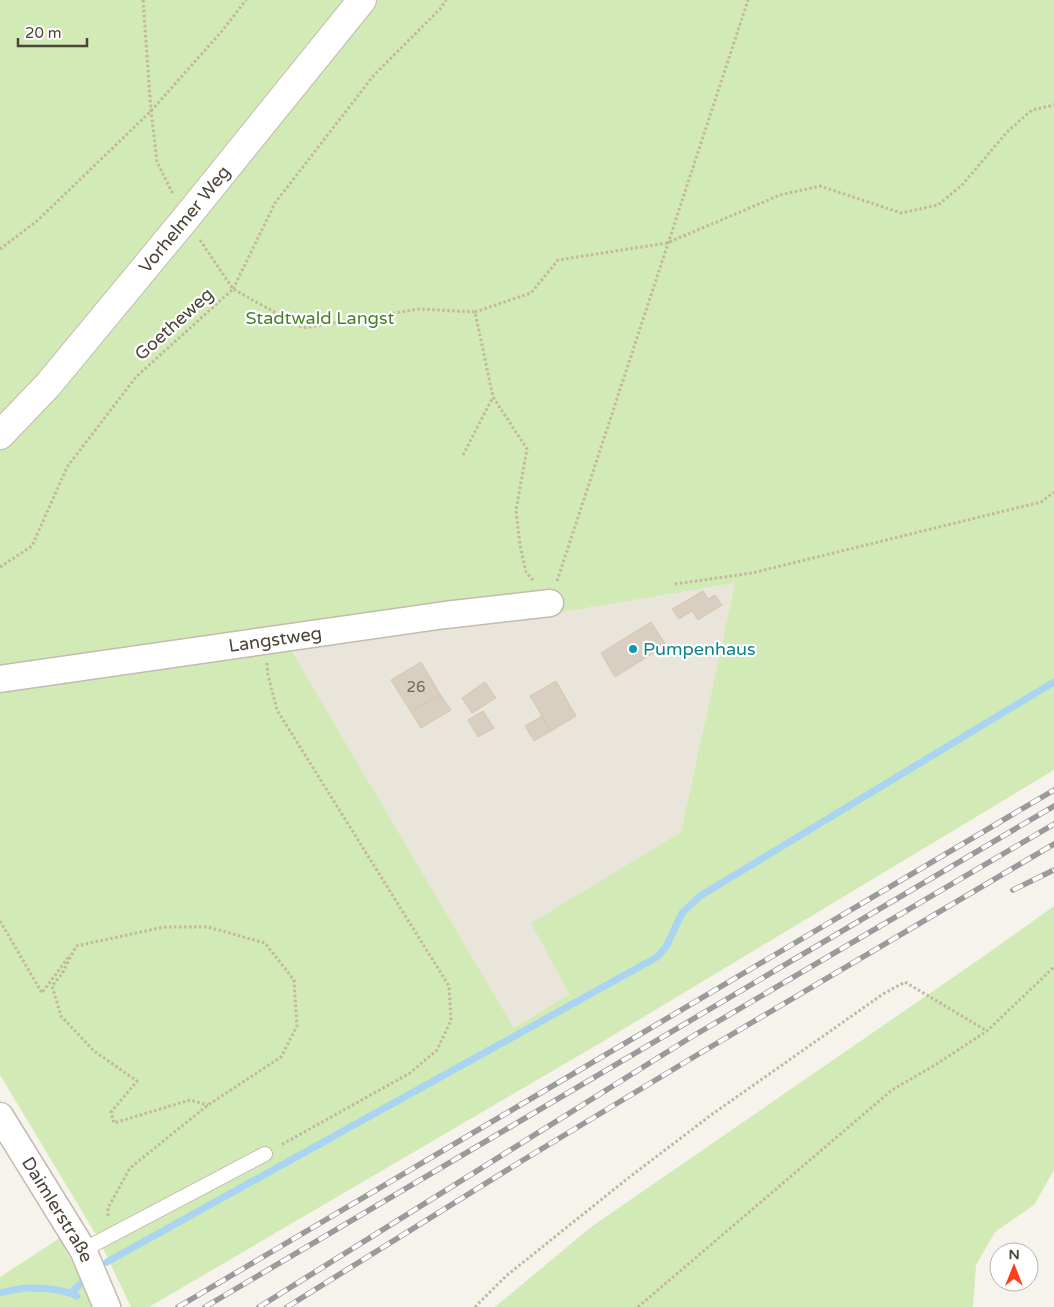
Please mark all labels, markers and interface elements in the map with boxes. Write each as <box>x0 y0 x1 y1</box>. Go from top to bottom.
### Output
scale bar <box>18 15 86 47</box>
text: 20 m <box>25 24 62 42</box>
street label: Vorhelmer Weg <box>134 161 235 278</box>
street label: Goetheweg <box>130 283 218 365</box>
park label: Stadtwald Langst <box>246 307 395 329</box>
street label: Langstweg <box>227 622 323 657</box>
place label: Pumpenhaus <box>643 638 756 660</box>
marker: Pumpenhaus <box>627 643 639 655</box>
house number: 26 <box>407 678 425 696</box>
street label: Daimlerstraße <box>17 1153 98 1266</box>
north arrow <box>989 1242 1039 1292</box>
text: N <box>1008 1246 1020 1263</box>

